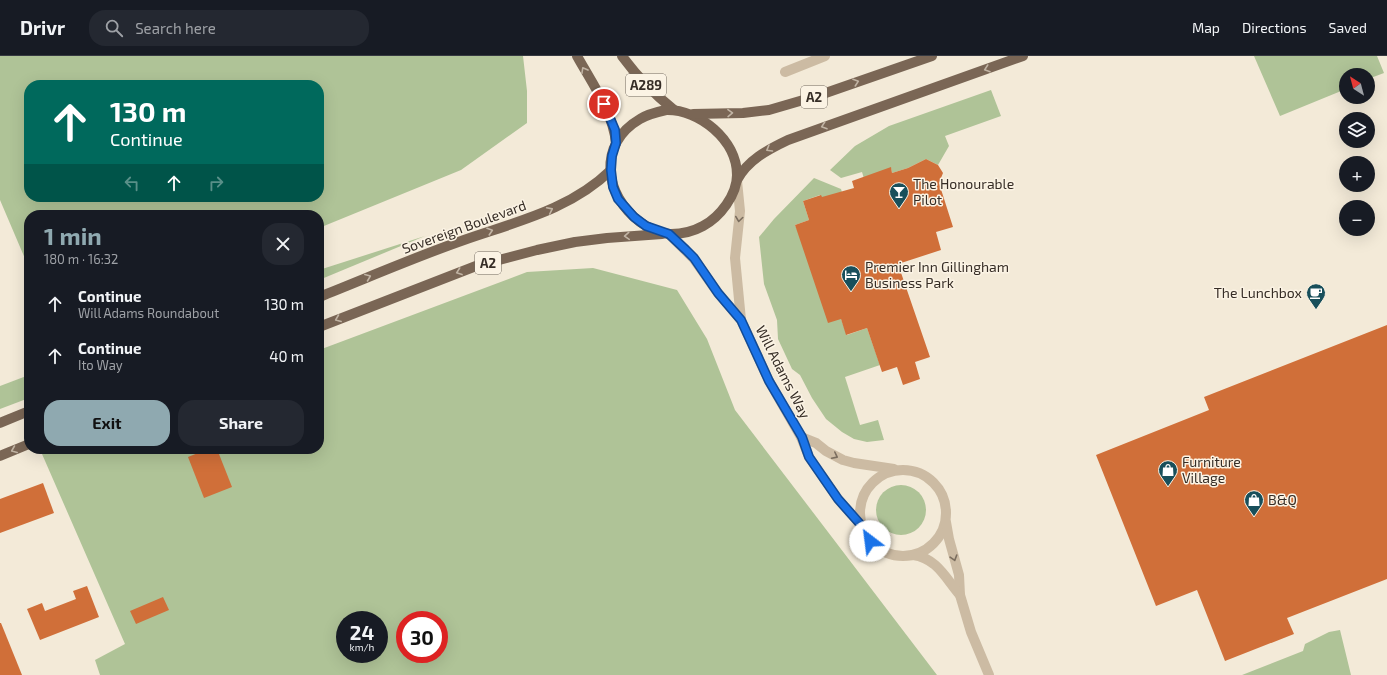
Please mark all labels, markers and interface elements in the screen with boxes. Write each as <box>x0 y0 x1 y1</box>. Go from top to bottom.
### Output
search box <box>89 10 369 46</box>
text: Drivr <box>20 16 65 39</box>
icon: search <box>103 17 125 39</box>
text: Search here <box>135 19 216 37</box>
text: Map <box>1192 19 1220 36</box>
text: Directions <box>1242 19 1307 36</box>
text: Saved <box>1329 19 1367 36</box>
one-way arrow <box>983 64 990 73</box>
one-way arrow <box>582 66 589 74</box>
north arrow <box>1339 68 1375 104</box>
map controls <box>1339 68 1375 236</box>
road number: A289 <box>626 74 666 96</box>
one-way arrow <box>852 79 859 87</box>
road number: A2 <box>801 86 827 108</box>
pin <box>587 87 621 121</box>
icon: arrive <box>593 93 615 115</box>
text: 130 m <box>110 94 186 128</box>
icon: ahead <box>44 96 96 148</box>
one-way arrow <box>727 109 733 117</box>
button: layers <box>1339 112 1375 148</box>
one-way arrow <box>821 122 828 130</box>
text: Continue <box>110 128 183 150</box>
one-way arrow <box>766 145 774 152</box>
button: + <box>1339 156 1375 192</box>
icon: left <box>121 172 143 194</box>
icon: ahead <box>163 172 185 194</box>
icon: right <box>205 172 227 194</box>
place label: The Honourable Pilot <box>913 175 1014 208</box>
bar icon: The Honourable Pilot <box>888 181 910 209</box>
street label: Sovereign Boulevard <box>399 196 528 257</box>
button: − <box>1339 200 1375 236</box>
one-way arrow <box>546 207 553 215</box>
one-way arrow <box>735 216 744 222</box>
text: 1 min <box>44 221 102 250</box>
button: close <box>262 223 304 265</box>
one-way arrow <box>487 228 494 236</box>
one-way arrow <box>624 232 630 241</box>
text: 180 m · 16:32 <box>44 251 118 267</box>
road number: A2 <box>475 252 501 274</box>
place label: Premier Inn Gillingham Business Park <box>865 258 1009 291</box>
hotel icon: Premier Inn Gillingham Business Park <box>840 264 862 292</box>
one-way arrow <box>456 267 463 276</box>
one-way arrow <box>365 274 372 282</box>
cafe icon: The Lunchbox <box>1305 282 1327 310</box>
place label: The Lunchbox <box>1214 284 1303 301</box>
text: Continue <box>78 287 141 305</box>
icon: ahead <box>44 293 66 315</box>
text: 130 m <box>264 295 304 313</box>
text: Will Adams Roundabout <box>78 305 219 321</box>
one-way arrow <box>335 315 342 323</box>
street label: Will Adams Way <box>753 322 815 422</box>
text: Continue <box>78 339 141 357</box>
icon: ahead <box>44 345 66 367</box>
text: 40 m <box>269 347 304 365</box>
text: Ito Way <box>78 357 123 373</box>
button: Exit <box>44 400 170 446</box>
button: Share <box>178 400 304 446</box>
one-way arrow <box>11 445 18 453</box>
one-way arrow <box>831 451 838 459</box>
place label: Furniture Village <box>1182 453 1241 486</box>
shop icon: Furniture Village <box>1157 459 1179 487</box>
shop icon: B&Q <box>1243 489 1265 517</box>
place label: B&Q <box>1268 491 1297 508</box>
position arrow <box>849 520 891 562</box>
one-way arrow <box>949 554 958 561</box>
speed limit sign: 30 <box>396 611 448 663</box>
text: 24 <box>350 620 374 644</box>
text: km/h <box>350 641 374 653</box>

